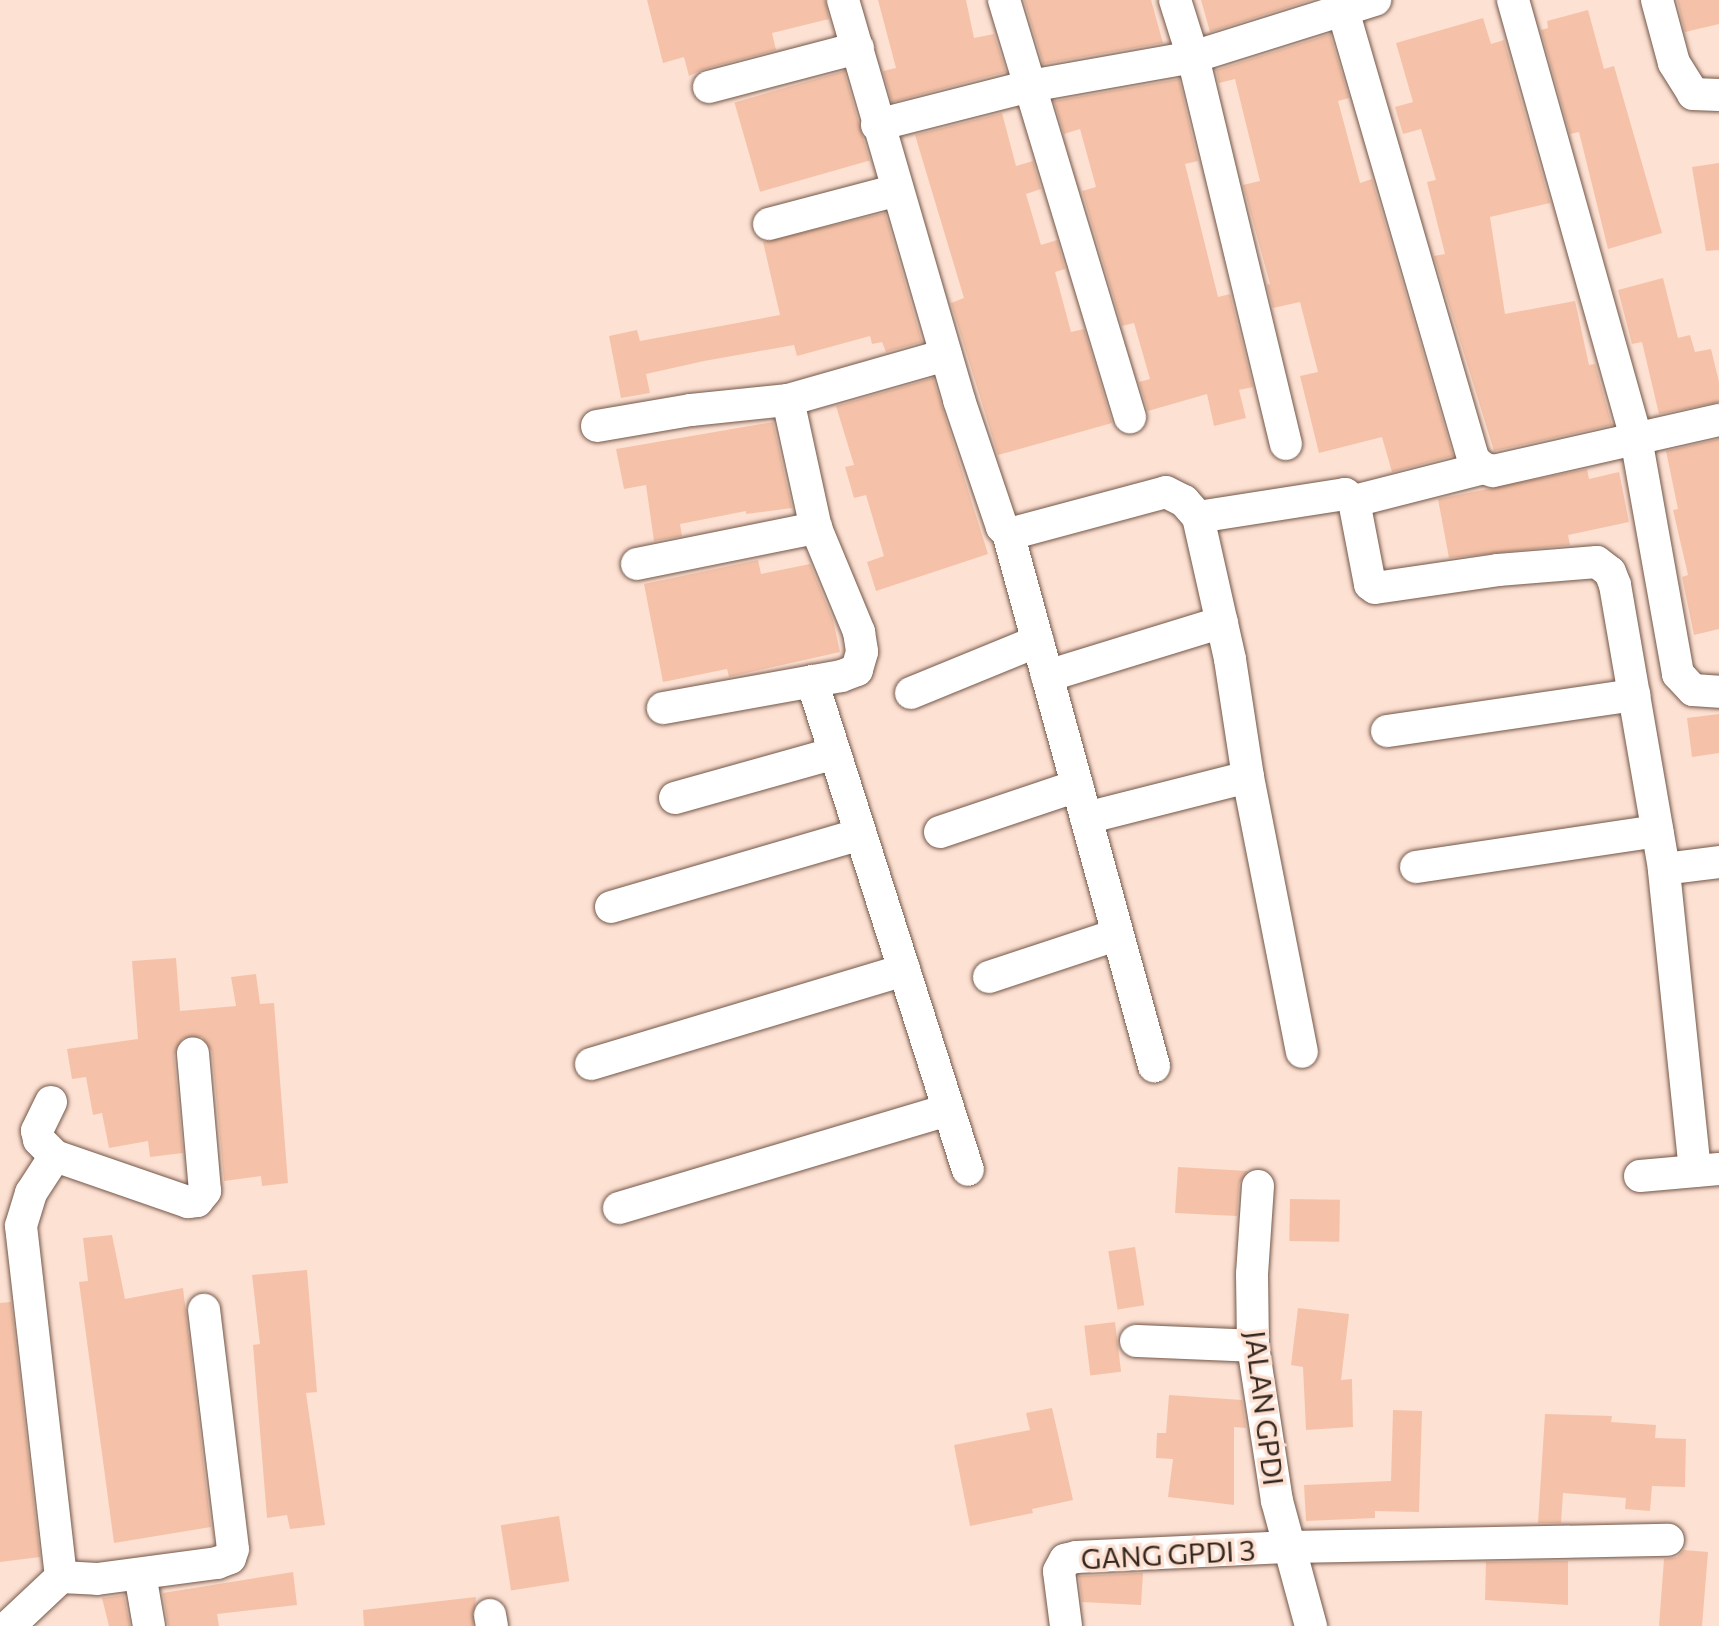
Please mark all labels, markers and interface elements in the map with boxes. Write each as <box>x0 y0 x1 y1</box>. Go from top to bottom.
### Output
street label: JALAN GPDI <box>1239 1329 1291 1487</box>
street label: GANG GPDI 3 <box>1080 1533 1256 1575</box>

